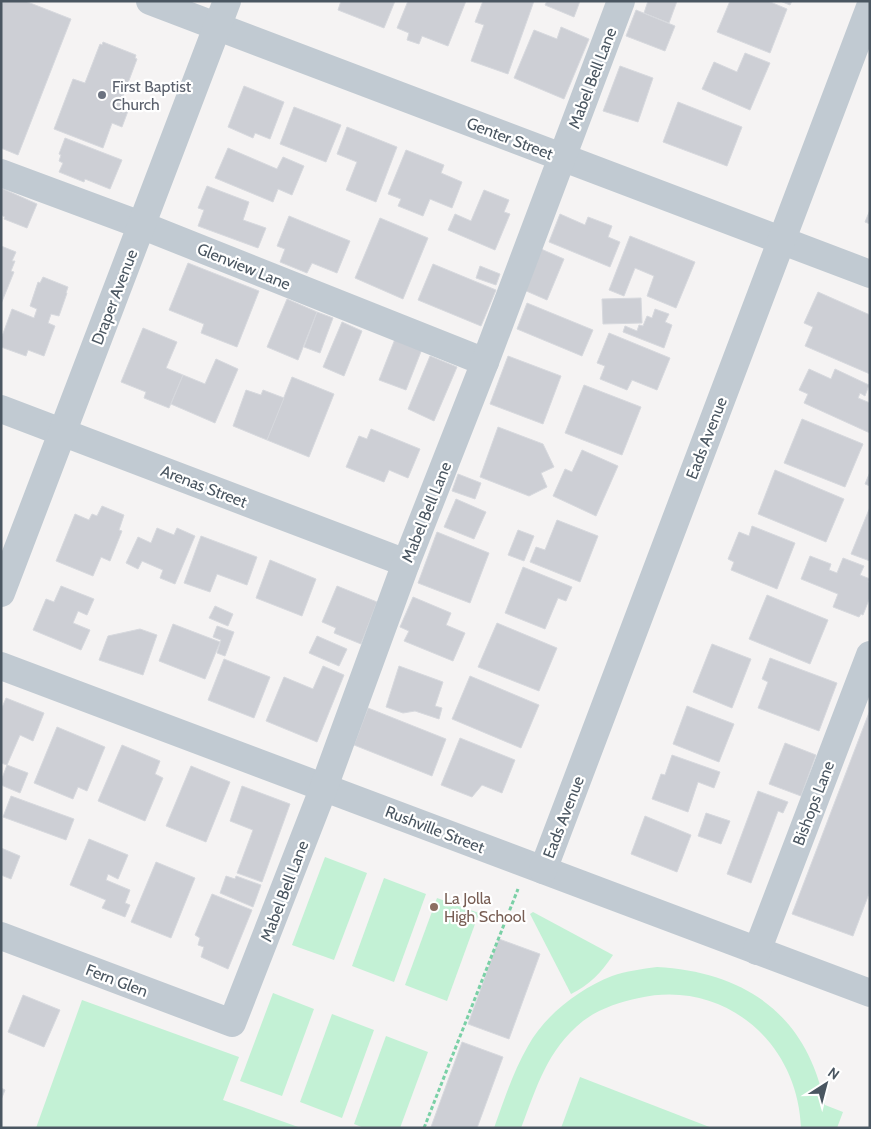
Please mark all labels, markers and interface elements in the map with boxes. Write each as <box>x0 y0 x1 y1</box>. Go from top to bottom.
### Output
street label: Mabel Bell Lane <box>564 25 620 131</box>
place label: First Baptist Church <box>112 77 192 114</box>
marker: First Baptist Church <box>96 89 108 101</box>
street label: Genter Street <box>464 113 556 164</box>
street label: Glenview Lane <box>194 239 293 294</box>
street label: Draper Avenue <box>88 247 141 348</box>
street label: Eads Avenue <box>682 394 731 482</box>
street label: Mabel Bell Lane <box>398 459 455 565</box>
street label: Arenas Street <box>158 461 250 512</box>
street label: Bishops Lane <box>789 758 838 848</box>
street label: Eads Avenue <box>539 773 588 861</box>
street label: Rushville Street <box>383 802 488 857</box>
street label: Mabel Bell Lane <box>256 838 312 944</box>
place label: La Jolla High School <box>444 889 526 926</box>
marker: La Jolla High School <box>428 901 440 913</box>
street label: Fern Glen <box>83 960 151 1001</box>
north arrow <box>801 1059 851 1109</box>
text: N <box>824 1063 843 1084</box>

